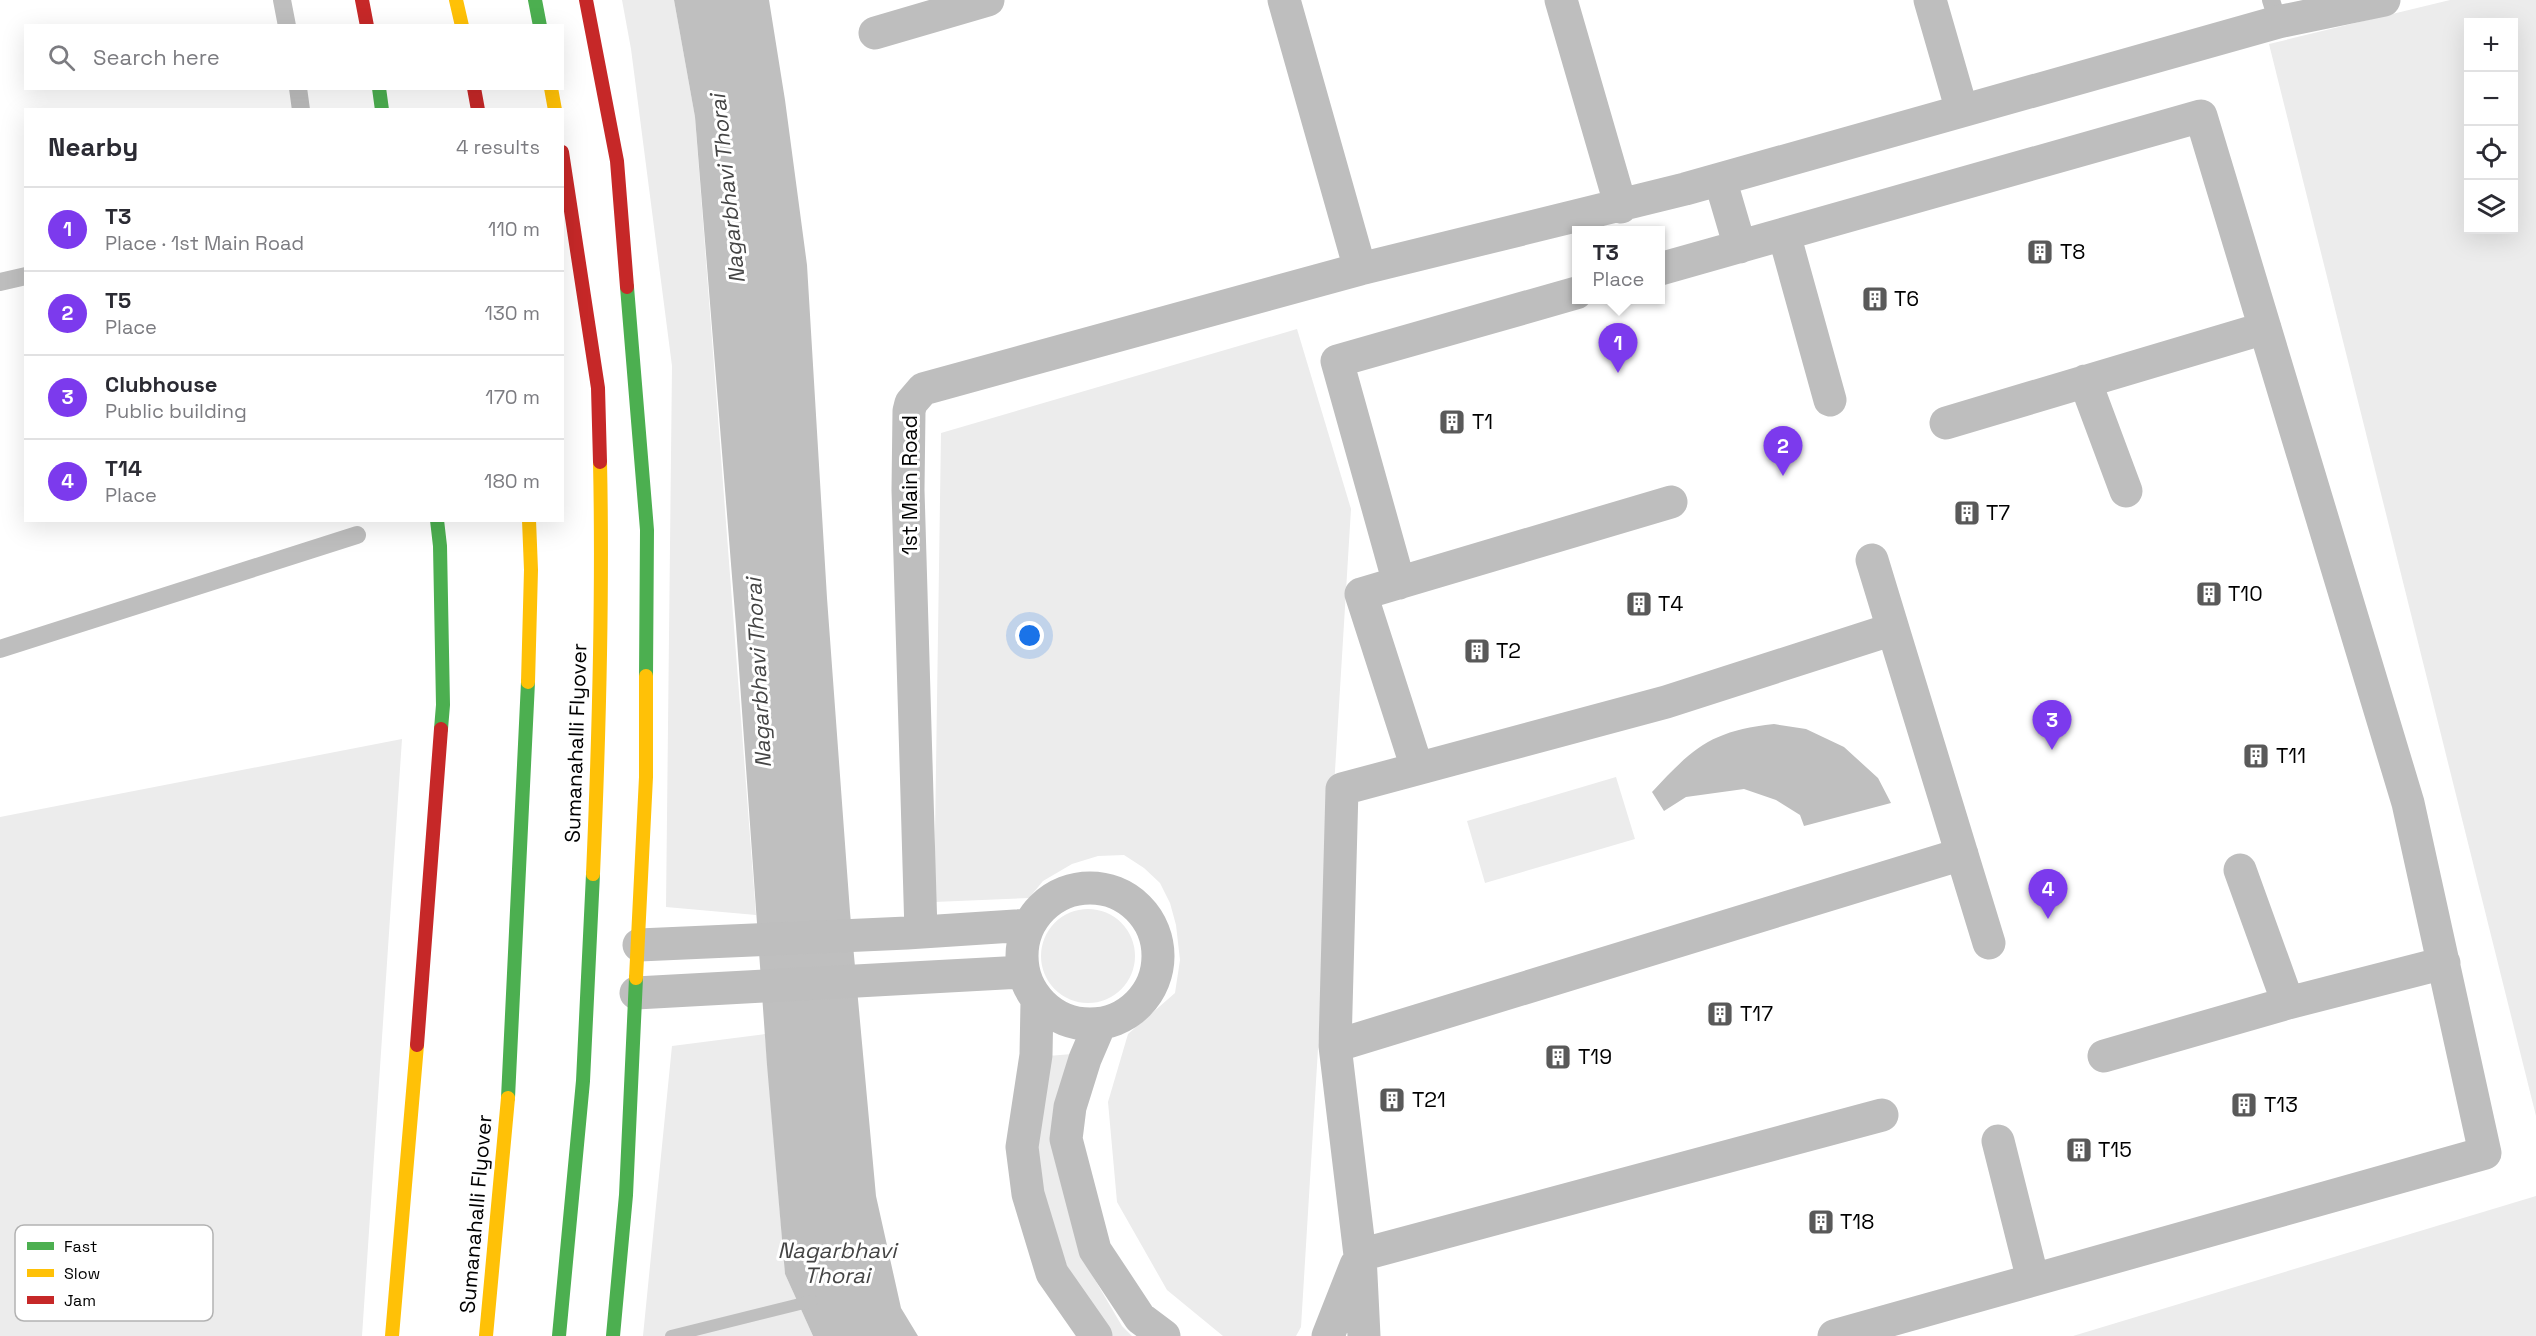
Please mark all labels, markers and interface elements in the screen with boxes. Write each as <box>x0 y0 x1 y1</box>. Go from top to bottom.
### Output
map controls <box>2464 18 2518 234</box>
button: + <box>2464 18 2518 72</box>
search box <box>24 24 564 90</box>
icon: search <box>45 41 78 74</box>
text: Search here <box>93 43 220 71</box>
button: − <box>2464 72 2518 126</box>
water label: Nagarbhavi Thorai <box>703 90 751 285</box>
button: locate <box>2464 126 2518 180</box>
text: Nearby <box>48 130 138 164</box>
text: 4 results <box>456 134 540 160</box>
button: layers <box>2464 180 2518 234</box>
text: T3 <box>105 202 131 230</box>
text: 1 <box>63 216 72 242</box>
text: 110 m <box>488 216 540 242</box>
popup <box>1572 226 1665 304</box>
text: Place · 1st Main Road <box>105 230 304 256</box>
building icon: T8 <box>2025 237 2055 267</box>
text: T3 <box>1593 238 1619 266</box>
place label: T8 <box>2060 238 2085 265</box>
text: Place <box>1593 266 1644 292</box>
building icon: T6 <box>1860 284 1890 314</box>
place label: T6 <box>1894 285 1919 312</box>
text: T5 <box>105 286 131 314</box>
text: 2 <box>62 300 73 326</box>
text: 130 m <box>484 300 540 326</box>
text: Place <box>105 314 157 340</box>
pin: 1 <box>1598 324 1638 373</box>
text: Clubhouse <box>105 370 217 398</box>
text: 3 <box>61 384 74 410</box>
text: 170 m <box>485 384 540 410</box>
text: Public building <box>105 398 247 424</box>
building icon: T1 <box>1437 407 1467 437</box>
place label: T1 <box>1472 408 1493 435</box>
street label: 1st Main Road <box>896 415 923 555</box>
pin: 2 <box>1764 426 1802 476</box>
text: T14 <box>105 454 142 482</box>
text: 4 <box>61 468 74 494</box>
text: 180 m <box>484 468 540 494</box>
text: Place <box>105 482 157 508</box>
building icon: T7 <box>1952 498 1982 528</box>
place label: T7 <box>1986 499 2010 526</box>
water label: Nagarbhavi Thorai <box>739 575 777 769</box>
building icon: T10 <box>2194 579 2224 609</box>
place label: T10 <box>2228 580 2263 607</box>
building icon: T4 <box>1624 589 1654 619</box>
place label: T4 <box>1658 590 1683 617</box>
your location <box>1015 621 1044 650</box>
building icon: T2 <box>1462 636 1492 666</box>
place label: T2 <box>1496 637 1521 664</box>
street label: Sumanahalli Flyover <box>559 643 592 843</box>
pin: 3 <box>2032 700 2072 750</box>
building icon: T11 <box>2241 741 2271 771</box>
place label: T11 <box>2276 742 2306 769</box>
pin: 4 <box>2028 870 2068 919</box>
building icon: T17 <box>1705 999 1735 1029</box>
place label: T17 <box>1740 1000 1773 1027</box>
building icon: T19 <box>1543 1042 1573 1072</box>
place label: T19 <box>1578 1043 1612 1070</box>
building icon: T21 <box>1377 1085 1407 1115</box>
place label: T21 <box>1412 1086 1446 1113</box>
building icon: T13 <box>2229 1090 2259 1120</box>
place label: T13 <box>2264 1091 2298 1118</box>
street label: Sumanahalli Flyover <box>453 1113 498 1315</box>
building icon: T15 <box>2064 1135 2094 1165</box>
place label: T15 <box>2098 1136 2132 1163</box>
building icon: T18 <box>1806 1207 1836 1237</box>
place label: T18 <box>1840 1208 1874 1235</box>
legend <box>15 1225 213 1321</box>
text: Fast <box>64 1236 97 1257</box>
water label: Nagarbhavi Thorai <box>778 1236 899 1289</box>
text: Slow <box>64 1263 100 1284</box>
text: Jam <box>64 1290 96 1311</box>

